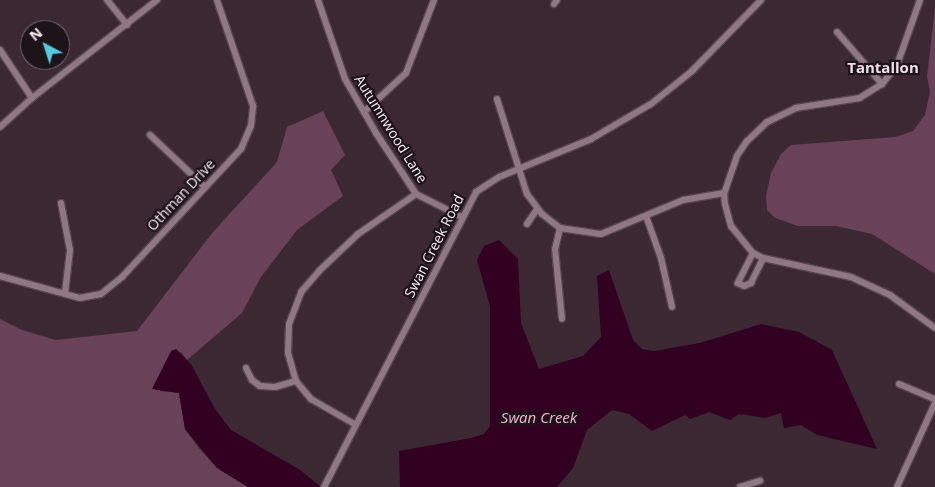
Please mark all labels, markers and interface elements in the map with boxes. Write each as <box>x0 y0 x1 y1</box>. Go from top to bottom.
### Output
north arrow <box>20 20 70 70</box>
text: N <box>25 23 46 45</box>
district label: Tantallon <box>847 59 919 77</box>
street label: Autumnwood Lane <box>351 72 431 186</box>
street label: Othman Drive <box>144 156 218 234</box>
street label: Swan Creek Road <box>401 192 467 300</box>
water label: Swan Creek <box>501 409 577 427</box>

